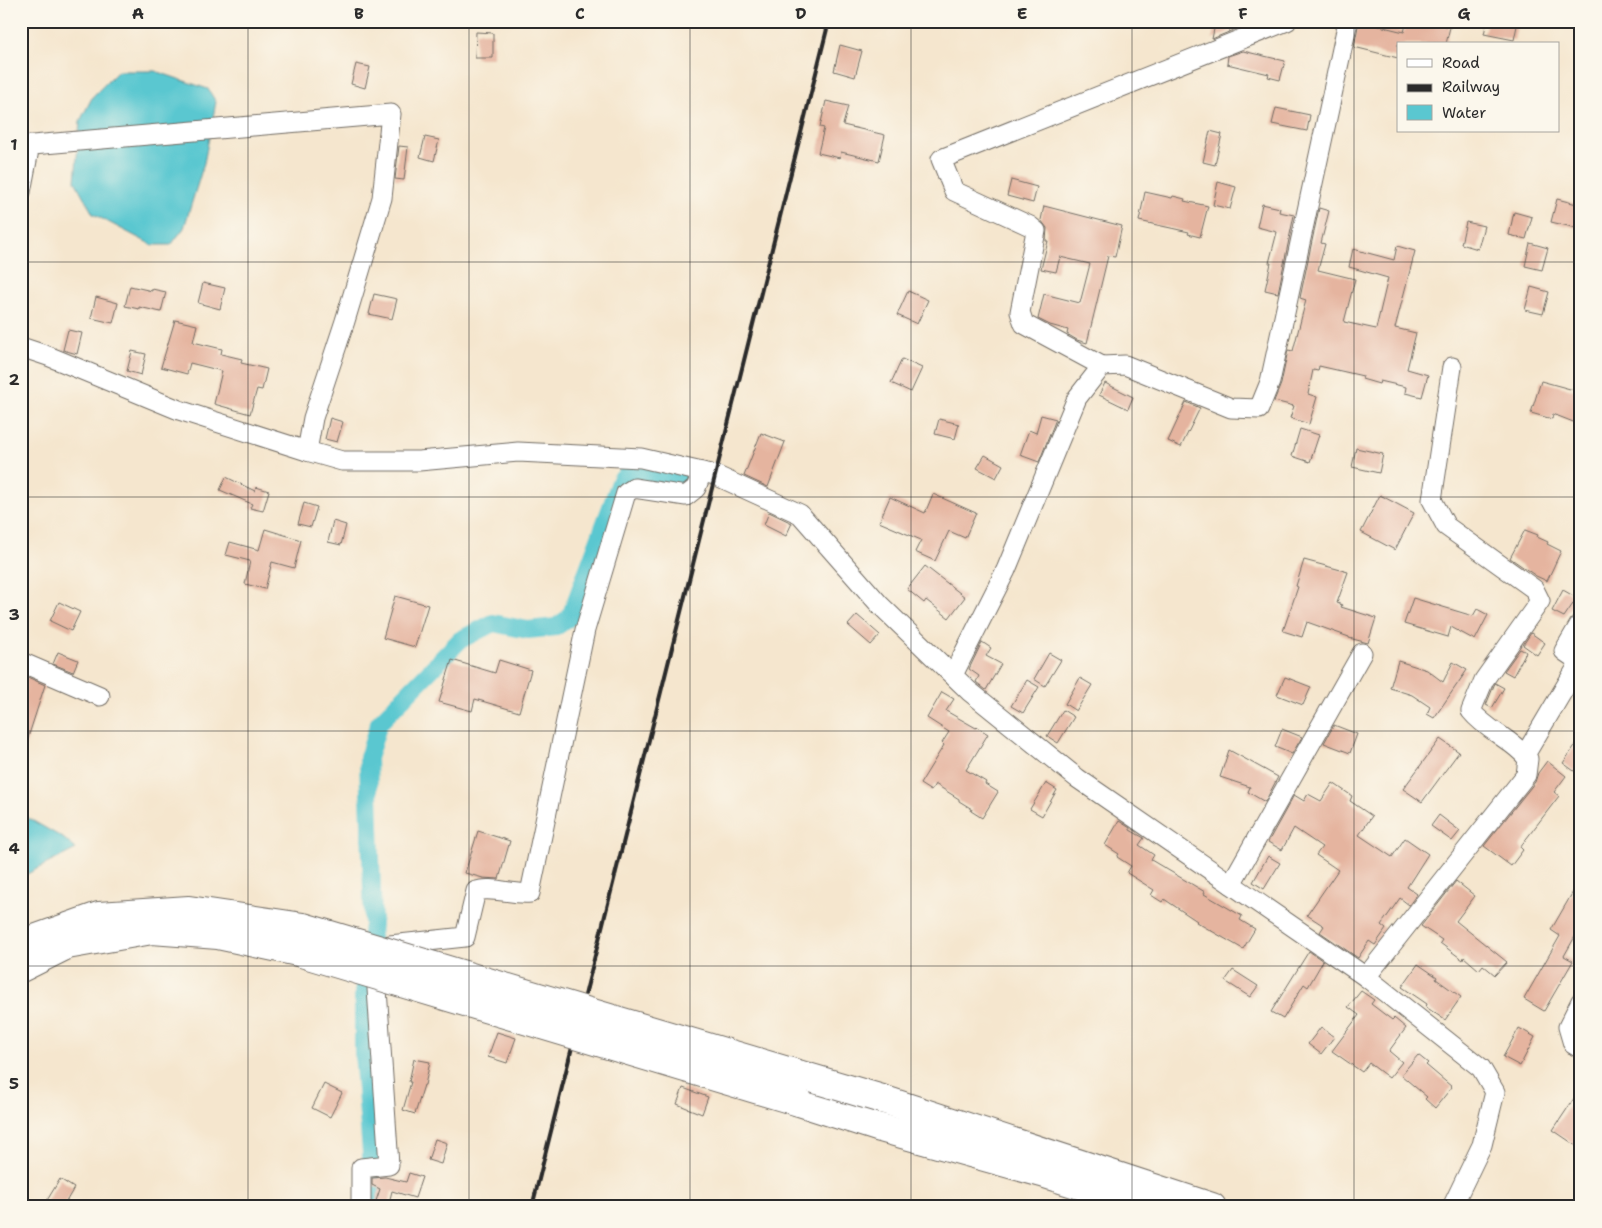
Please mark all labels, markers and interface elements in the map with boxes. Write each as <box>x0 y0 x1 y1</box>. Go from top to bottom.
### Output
text: A <box>132 3 144 24</box>
text: B <box>354 3 364 24</box>
text: C <box>575 3 585 24</box>
text: D <box>795 3 807 24</box>
text: E <box>1017 3 1027 24</box>
text: F <box>1238 3 1248 24</box>
text: G <box>1458 3 1471 24</box>
legend <box>1397 42 1560 132</box>
text: Road <box>1442 53 1480 73</box>
text: Railway <box>1442 77 1500 97</box>
text: Water <box>1442 103 1486 123</box>
text: 1 <box>10 134 18 155</box>
text: 2 <box>8 369 20 390</box>
text: 3 <box>8 604 20 625</box>
text: 4 <box>8 838 20 859</box>
text: 5 <box>9 1073 19 1094</box>

